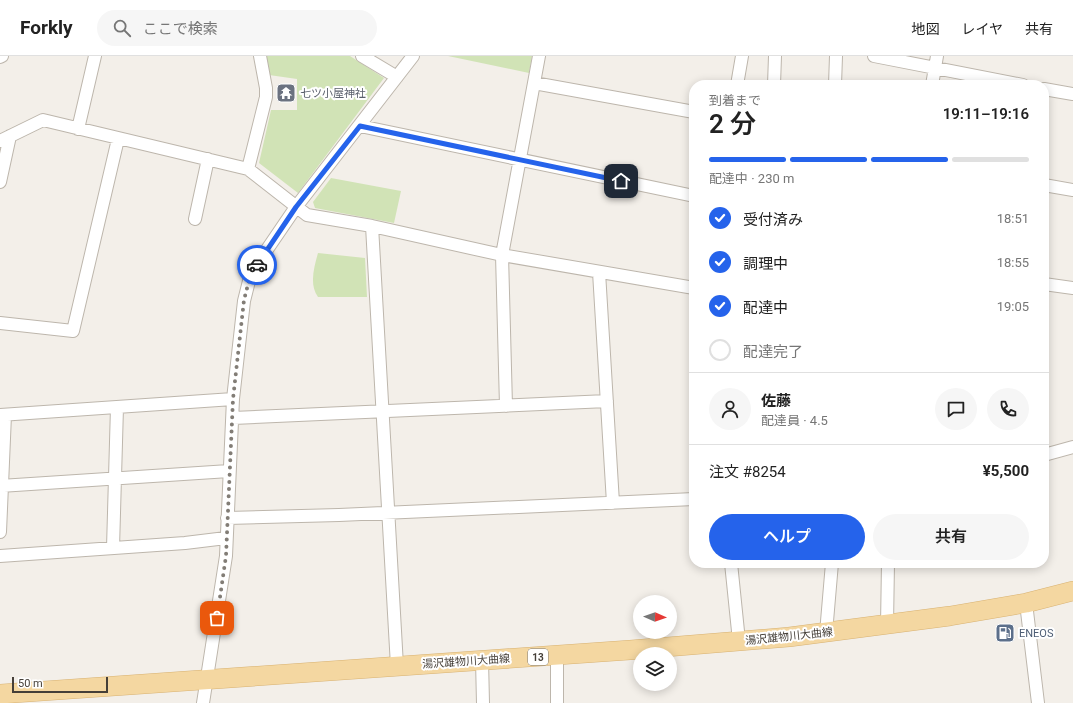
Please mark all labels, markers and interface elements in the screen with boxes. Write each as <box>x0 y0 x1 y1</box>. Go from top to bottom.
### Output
search box <box>97 10 377 46</box>
text: Forkly <box>20 16 73 39</box>
icon: search <box>111 17 133 39</box>
text: ここで検索 <box>143 20 218 38</box>
text: 地図 <box>911 21 939 37</box>
text: レイヤ <box>961 21 1003 37</box>
text: 共有 <box>1025 21 1053 37</box>
temple icon: 七ツ小屋神社 <box>275 82 297 104</box>
place label: 七ツ小屋神社 <box>300 87 366 100</box>
text: 到着まで <box>709 93 761 108</box>
text: 19:11–19:16 <box>943 105 1029 123</box>
text: 2 分 <box>709 109 756 139</box>
pin <box>604 164 638 198</box>
icon: home <box>610 170 632 192</box>
text: 配達中 · 230 m <box>709 171 794 186</box>
icon: check <box>709 207 731 229</box>
text: 受付済み <box>743 211 803 229</box>
text: 18:51 <box>997 211 1029 226</box>
courier <box>237 245 277 285</box>
icon: check <box>709 251 731 273</box>
icon: car <box>246 254 268 276</box>
text: 調理中 <box>743 255 788 273</box>
text: 18:55 <box>997 255 1029 270</box>
icon: check <box>709 295 731 317</box>
text: 配達中 <box>743 299 788 317</box>
text: 19:05 <box>997 299 1029 314</box>
text: 配達完了 <box>743 343 803 361</box>
button: person <box>709 388 751 430</box>
button: chat <box>935 388 977 430</box>
button: phone <box>987 388 1029 430</box>
text: 佐藤 <box>761 392 791 410</box>
text: 配達員 · 4.5 <box>761 413 828 428</box>
text: ¥5,500 <box>983 462 1029 480</box>
text: 注文 #8254 <box>709 463 786 481</box>
button: ヘルプ <box>709 514 865 560</box>
button: 共有 <box>873 514 1029 560</box>
north arrow <box>633 595 677 639</box>
map controls <box>633 595 677 691</box>
pin <box>200 601 234 635</box>
icon: bag <box>206 607 228 629</box>
fuel station icon: ENEOS <box>994 622 1016 644</box>
street label: 湯沢雄物川大曲線 <box>745 625 833 648</box>
place label: ENEOS <box>1019 627 1054 640</box>
button: layers <box>633 647 677 691</box>
road number: 13 <box>528 649 548 665</box>
street label: 湯沢雄物川大曲線 <box>422 652 510 671</box>
scale bar <box>12 675 108 694</box>
text: 50 m <box>18 677 43 690</box>

